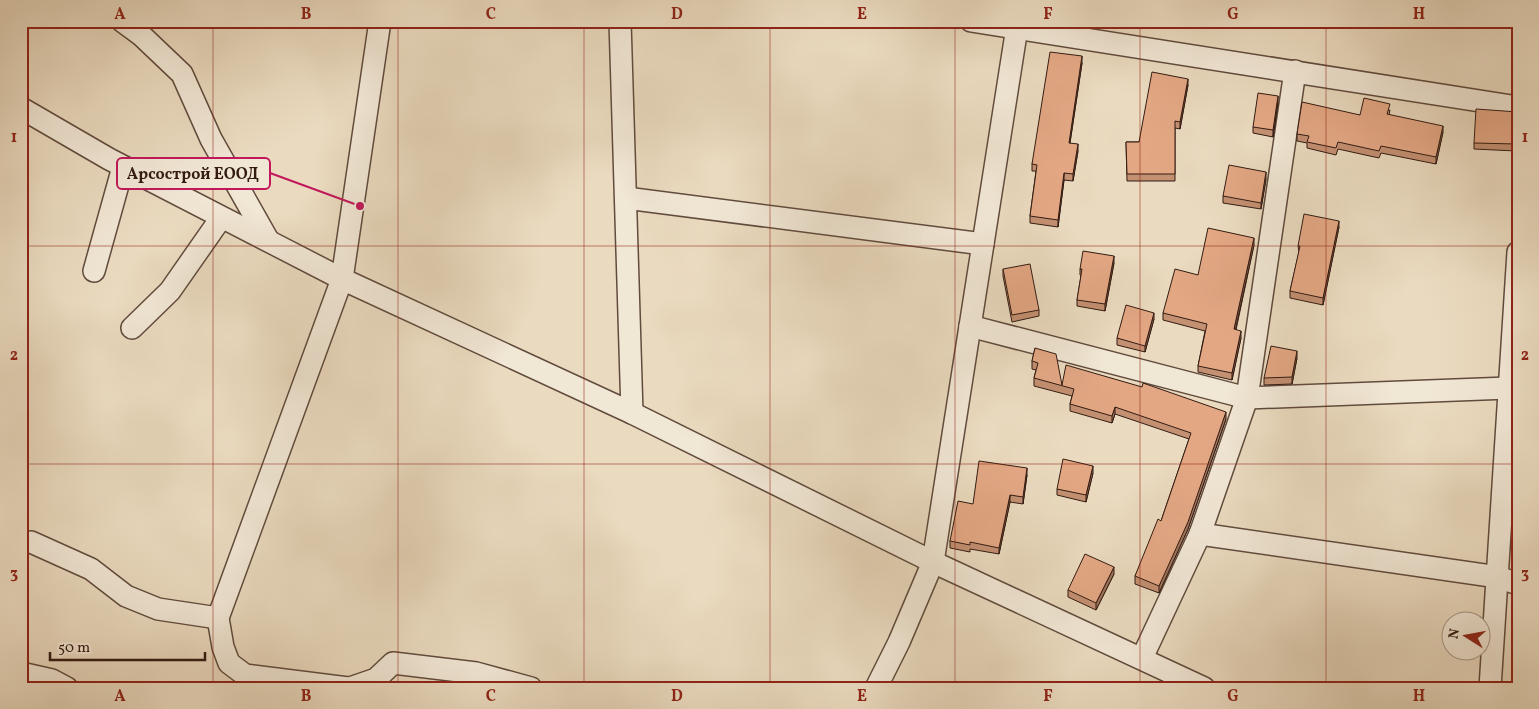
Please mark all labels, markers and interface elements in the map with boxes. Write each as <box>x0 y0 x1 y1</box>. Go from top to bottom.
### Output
text: A <box>114 4 126 26</box>
text: B <box>301 4 312 26</box>
text: C <box>486 4 496 26</box>
text: D <box>671 4 683 26</box>
text: E <box>857 4 867 26</box>
text: F <box>1043 4 1053 26</box>
text: G <box>1227 4 1239 26</box>
text: H <box>1413 4 1425 26</box>
text: 1 <box>11 127 17 149</box>
text: 1 <box>1522 127 1528 149</box>
callout: Арсострой ЕООД <box>117 158 270 189</box>
text: Арсострой ЕООД <box>127 164 259 186</box>
text: 2 <box>10 345 18 367</box>
text: 2 <box>1521 345 1529 367</box>
text: 3 <box>10 563 18 585</box>
text: 3 <box>1521 563 1529 585</box>
north arrow <box>1442 612 1492 662</box>
text: N <box>1444 627 1465 641</box>
scale bar <box>50 629 205 661</box>
text: 50 m <box>58 638 90 659</box>
text: A <box>114 686 126 708</box>
text: B <box>301 686 312 708</box>
text: C <box>486 686 496 708</box>
text: D <box>671 686 683 708</box>
text: E <box>857 686 867 708</box>
text: F <box>1043 686 1053 708</box>
text: G <box>1227 686 1239 708</box>
text: H <box>1413 686 1425 708</box>

